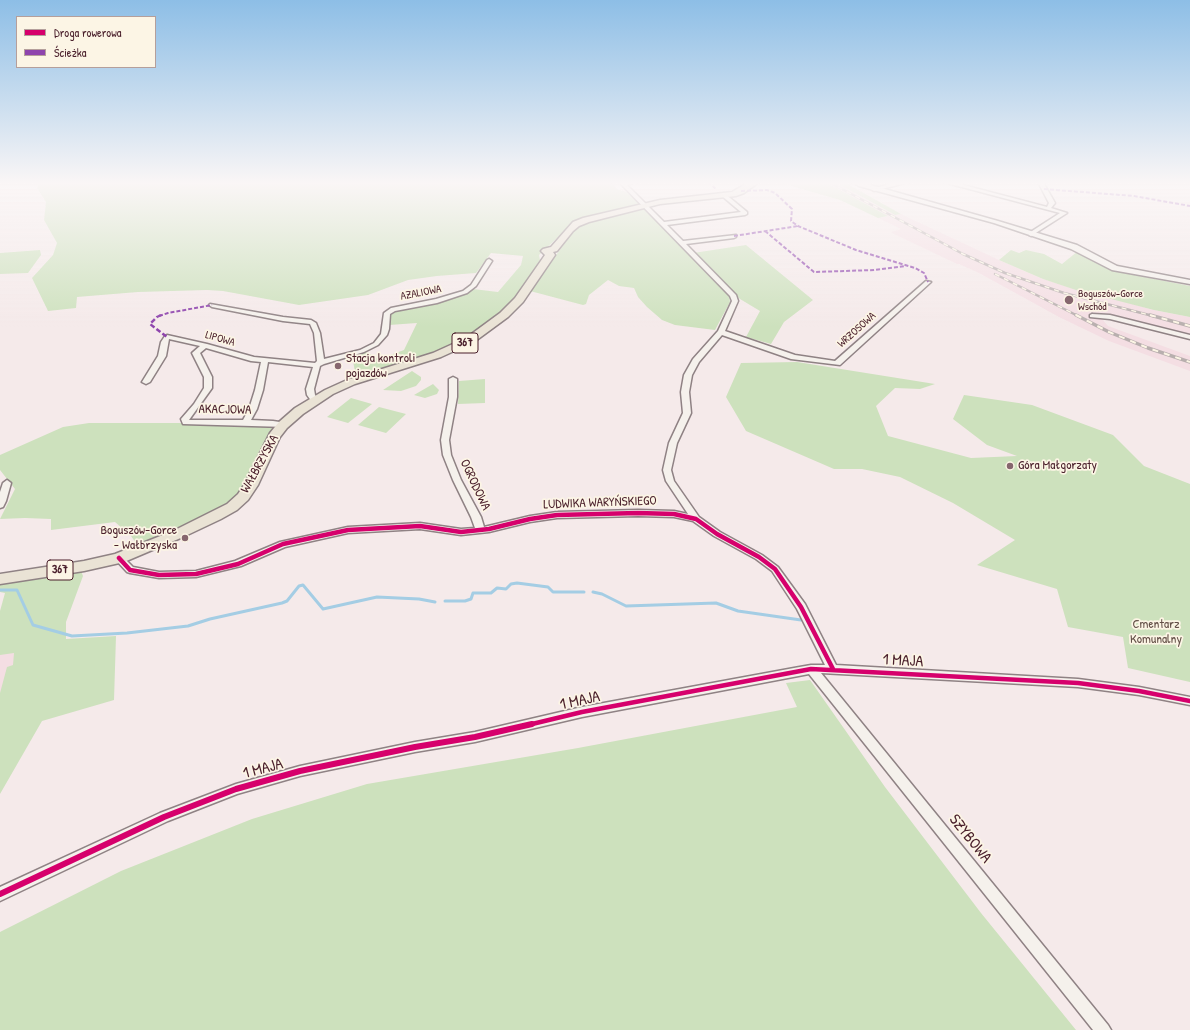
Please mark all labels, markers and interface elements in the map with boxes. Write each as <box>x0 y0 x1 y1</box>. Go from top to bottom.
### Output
legend <box>16 16 156 68</box>
text: Droga rowerowa <box>54 24 121 41</box>
text: Ścieżka <box>54 44 86 61</box>
street label: AZALIOWA <box>399 283 443 303</box>
place label: Boguszów-Gorce Wschód <box>1078 287 1143 313</box>
marker: Boguszów-Gorce Wschód <box>1063 294 1075 306</box>
street label: WRZOSOWA <box>835 309 879 351</box>
street label: LIPOWA <box>204 328 236 350</box>
road number: 367 <box>452 333 478 353</box>
place label: Stacja kontroli pojazdów <box>346 351 415 382</box>
marker: Stacja kontroli pojazdów <box>333 361 343 371</box>
street label: AKACJOWA <box>198 402 252 418</box>
street label: WAŁBRZYSKA <box>238 432 282 496</box>
street label: OGRODOWA <box>456 457 494 513</box>
place label: Góra Małgorzaty <box>1018 458 1097 474</box>
marker: Góra Małgorzaty <box>1005 461 1015 471</box>
street label: LUDWIKA WARYŃSKIEGO <box>543 493 657 513</box>
place label: Boguszów-Gorce - Wałbrzyska <box>100 523 177 554</box>
marker: Boguszów-Gorce - Wałbrzyska <box>180 533 190 543</box>
road number: 367 <box>47 560 73 580</box>
park label: Cmentarz Komunalny <box>1130 617 1182 648</box>
street label: 1 MAJA <box>882 650 924 672</box>
street label: 1 MAJA <box>558 687 602 715</box>
street label: 1 MAJA <box>241 754 285 784</box>
street label: SZYBOWA <box>945 811 995 867</box>

